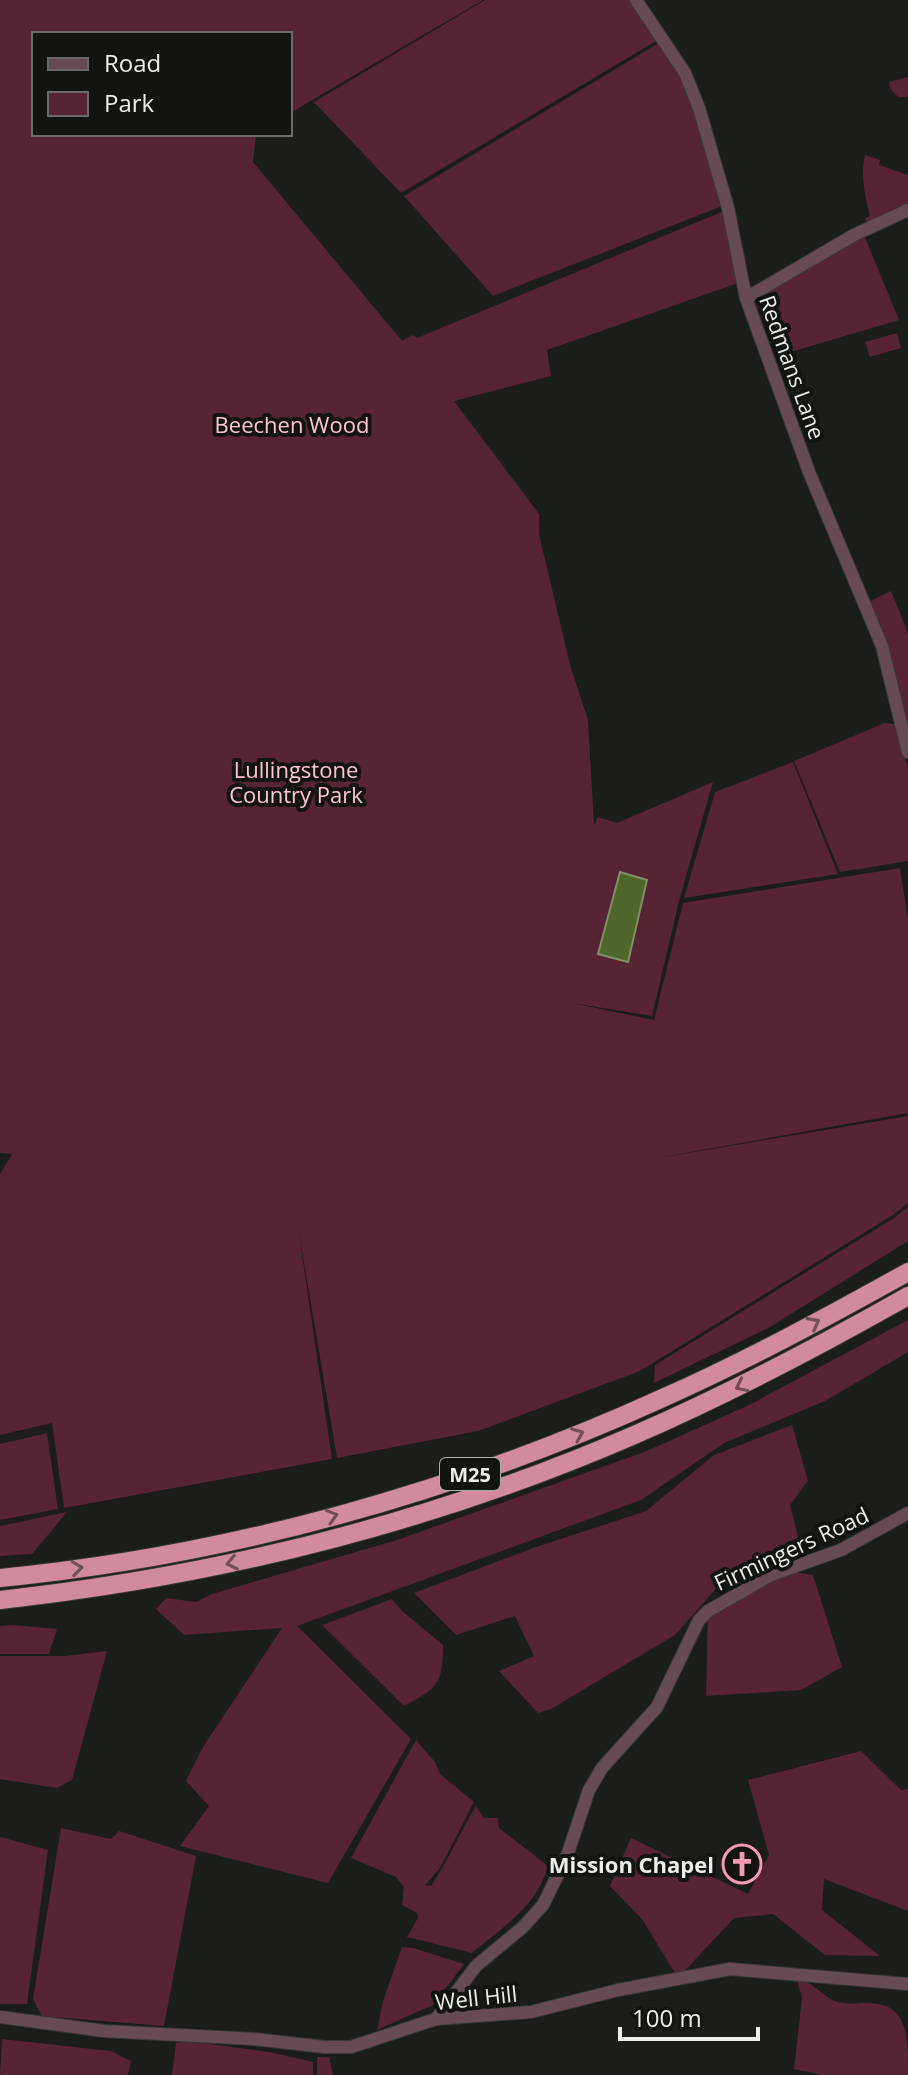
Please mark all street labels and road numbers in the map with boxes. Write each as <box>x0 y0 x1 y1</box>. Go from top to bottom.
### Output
street label: Redmans Lane <box>753 291 833 443</box>
road number: M25 <box>440 1458 500 1490</box>
street label: Firmingers Road <box>709 1499 873 1597</box>
street label: Well Hill <box>433 1978 519 2016</box>

